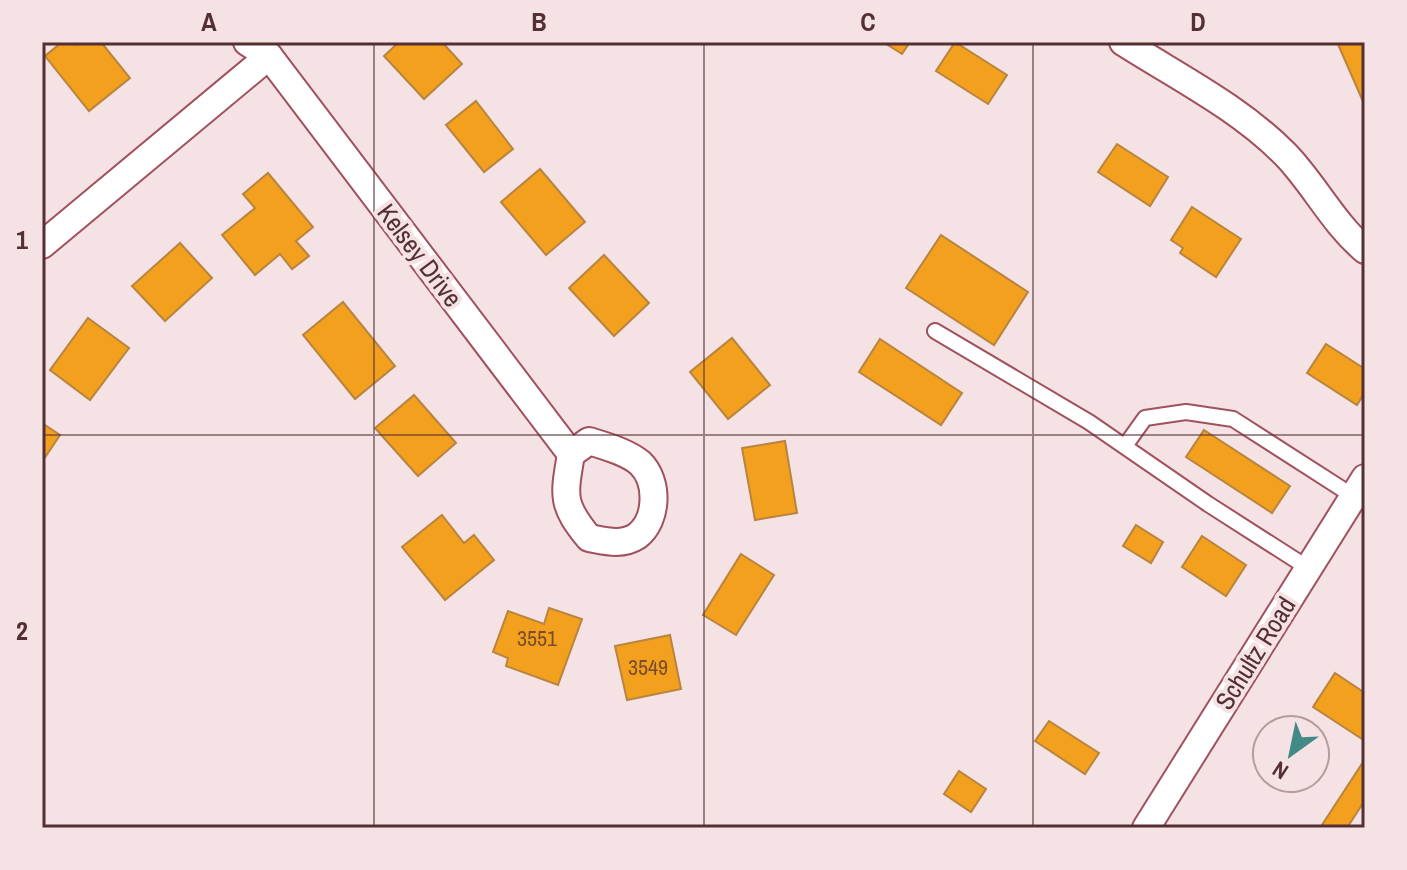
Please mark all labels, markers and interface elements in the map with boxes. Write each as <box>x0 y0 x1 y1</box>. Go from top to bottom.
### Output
text: A <box>201 4 217 39</box>
text: B <box>531 4 547 39</box>
text: C <box>860 4 876 39</box>
text: D <box>1190 4 1206 39</box>
street label: Kelsey Drive <box>370 196 470 314</box>
text: 1 <box>16 222 28 257</box>
street label: Schultz Road <box>1207 590 1303 716</box>
text: 2 <box>16 613 28 648</box>
house number: 3551 <box>517 623 557 653</box>
house number: 3549 <box>628 652 668 682</box>
north arrow <box>1251 714 1331 794</box>
text: N <box>1266 755 1294 787</box>

